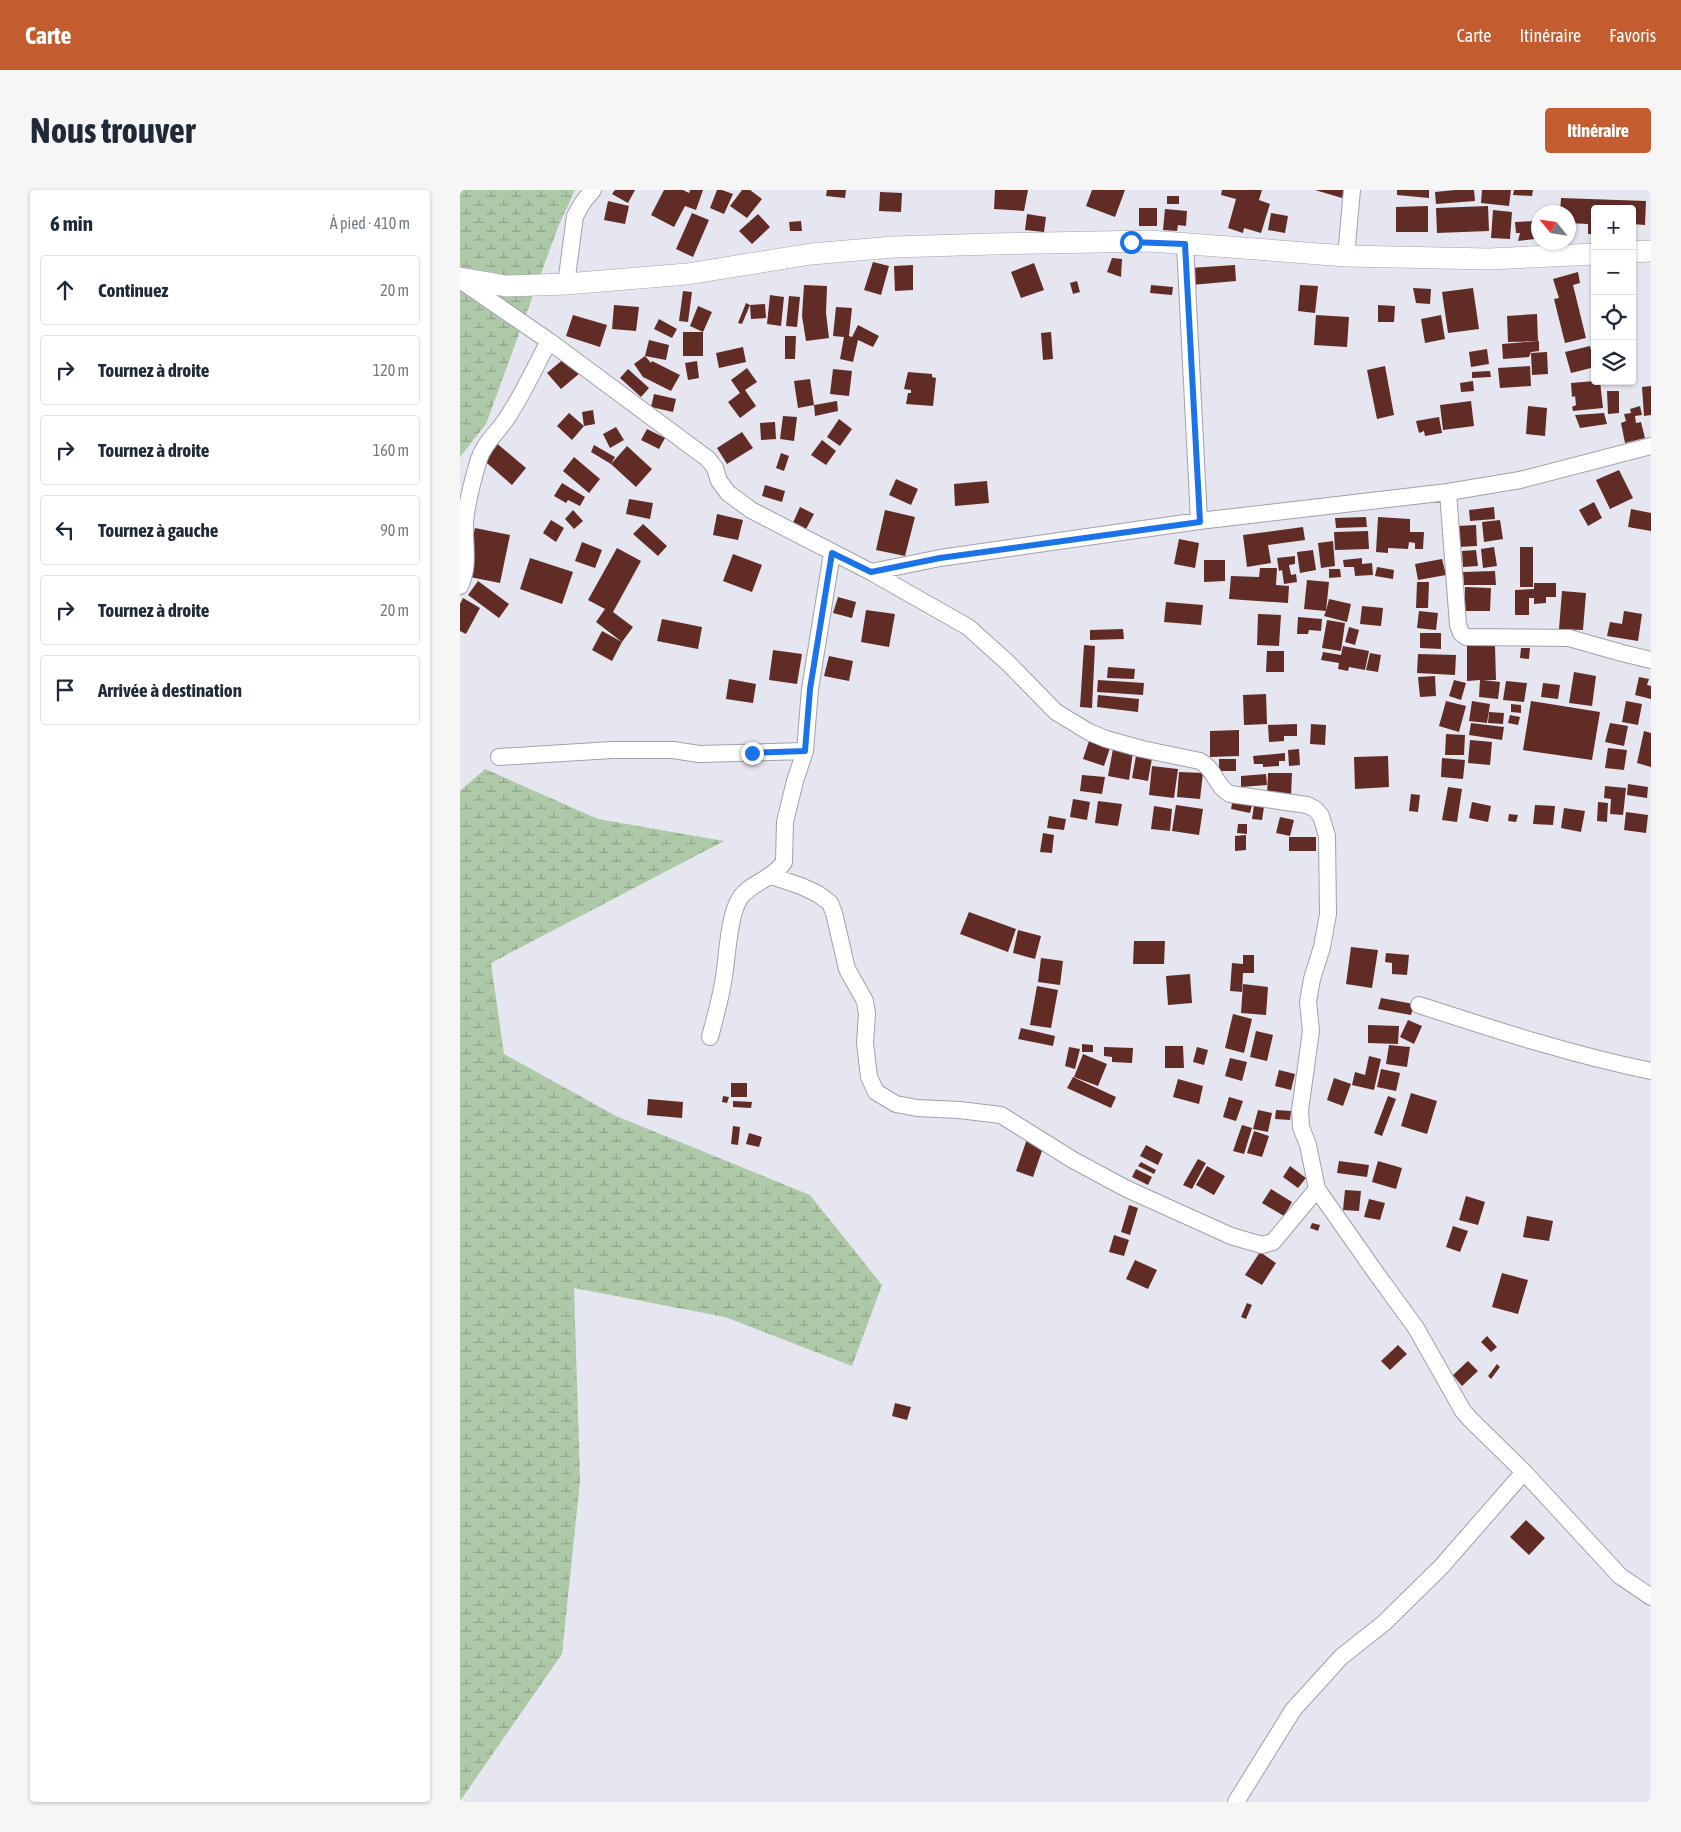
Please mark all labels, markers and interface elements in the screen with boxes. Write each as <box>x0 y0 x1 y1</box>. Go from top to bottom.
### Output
text: Carte <box>25 22 71 49</box>
text: Carte <box>1457 25 1491 46</box>
text: Itinéraire <box>1519 25 1581 46</box>
text: Favoris <box>1609 25 1656 46</box>
button: Itinéraire <box>1545 108 1651 153</box>
text: Nous trouver <box>30 110 195 150</box>
north arrow <box>1531 205 1576 250</box>
map controls <box>1591 205 1636 385</box>
button: + <box>1591 205 1636 250</box>
text: 6 min <box>50 211 93 235</box>
text: À pied · 410 m <box>330 214 410 232</box>
route start <box>1120 231 1143 254</box>
button: − <box>1591 250 1636 295</box>
icon: ahead <box>51 276 79 304</box>
text: Continuez <box>98 279 168 301</box>
text: 20 m <box>380 281 409 299</box>
button: locate <box>1591 295 1636 340</box>
button: layers <box>1591 340 1636 385</box>
icon: right <box>51 356 79 384</box>
text: Tournez à droite <box>98 359 209 381</box>
text: 120 m <box>373 361 409 379</box>
icon: right <box>51 436 79 464</box>
text: Tournez à droite <box>98 439 209 461</box>
text: 160 m <box>373 441 409 459</box>
icon: left <box>51 516 79 544</box>
text: Tournez à gauche <box>98 519 218 541</box>
text: 90 m <box>380 521 409 539</box>
icon: right <box>51 596 79 624</box>
text: Tournez à droite <box>98 599 209 621</box>
text: 20 m <box>380 601 409 619</box>
icon: arrive <box>51 676 79 704</box>
text: Arrivée à destination <box>98 679 242 701</box>
route end <box>741 742 764 765</box>

